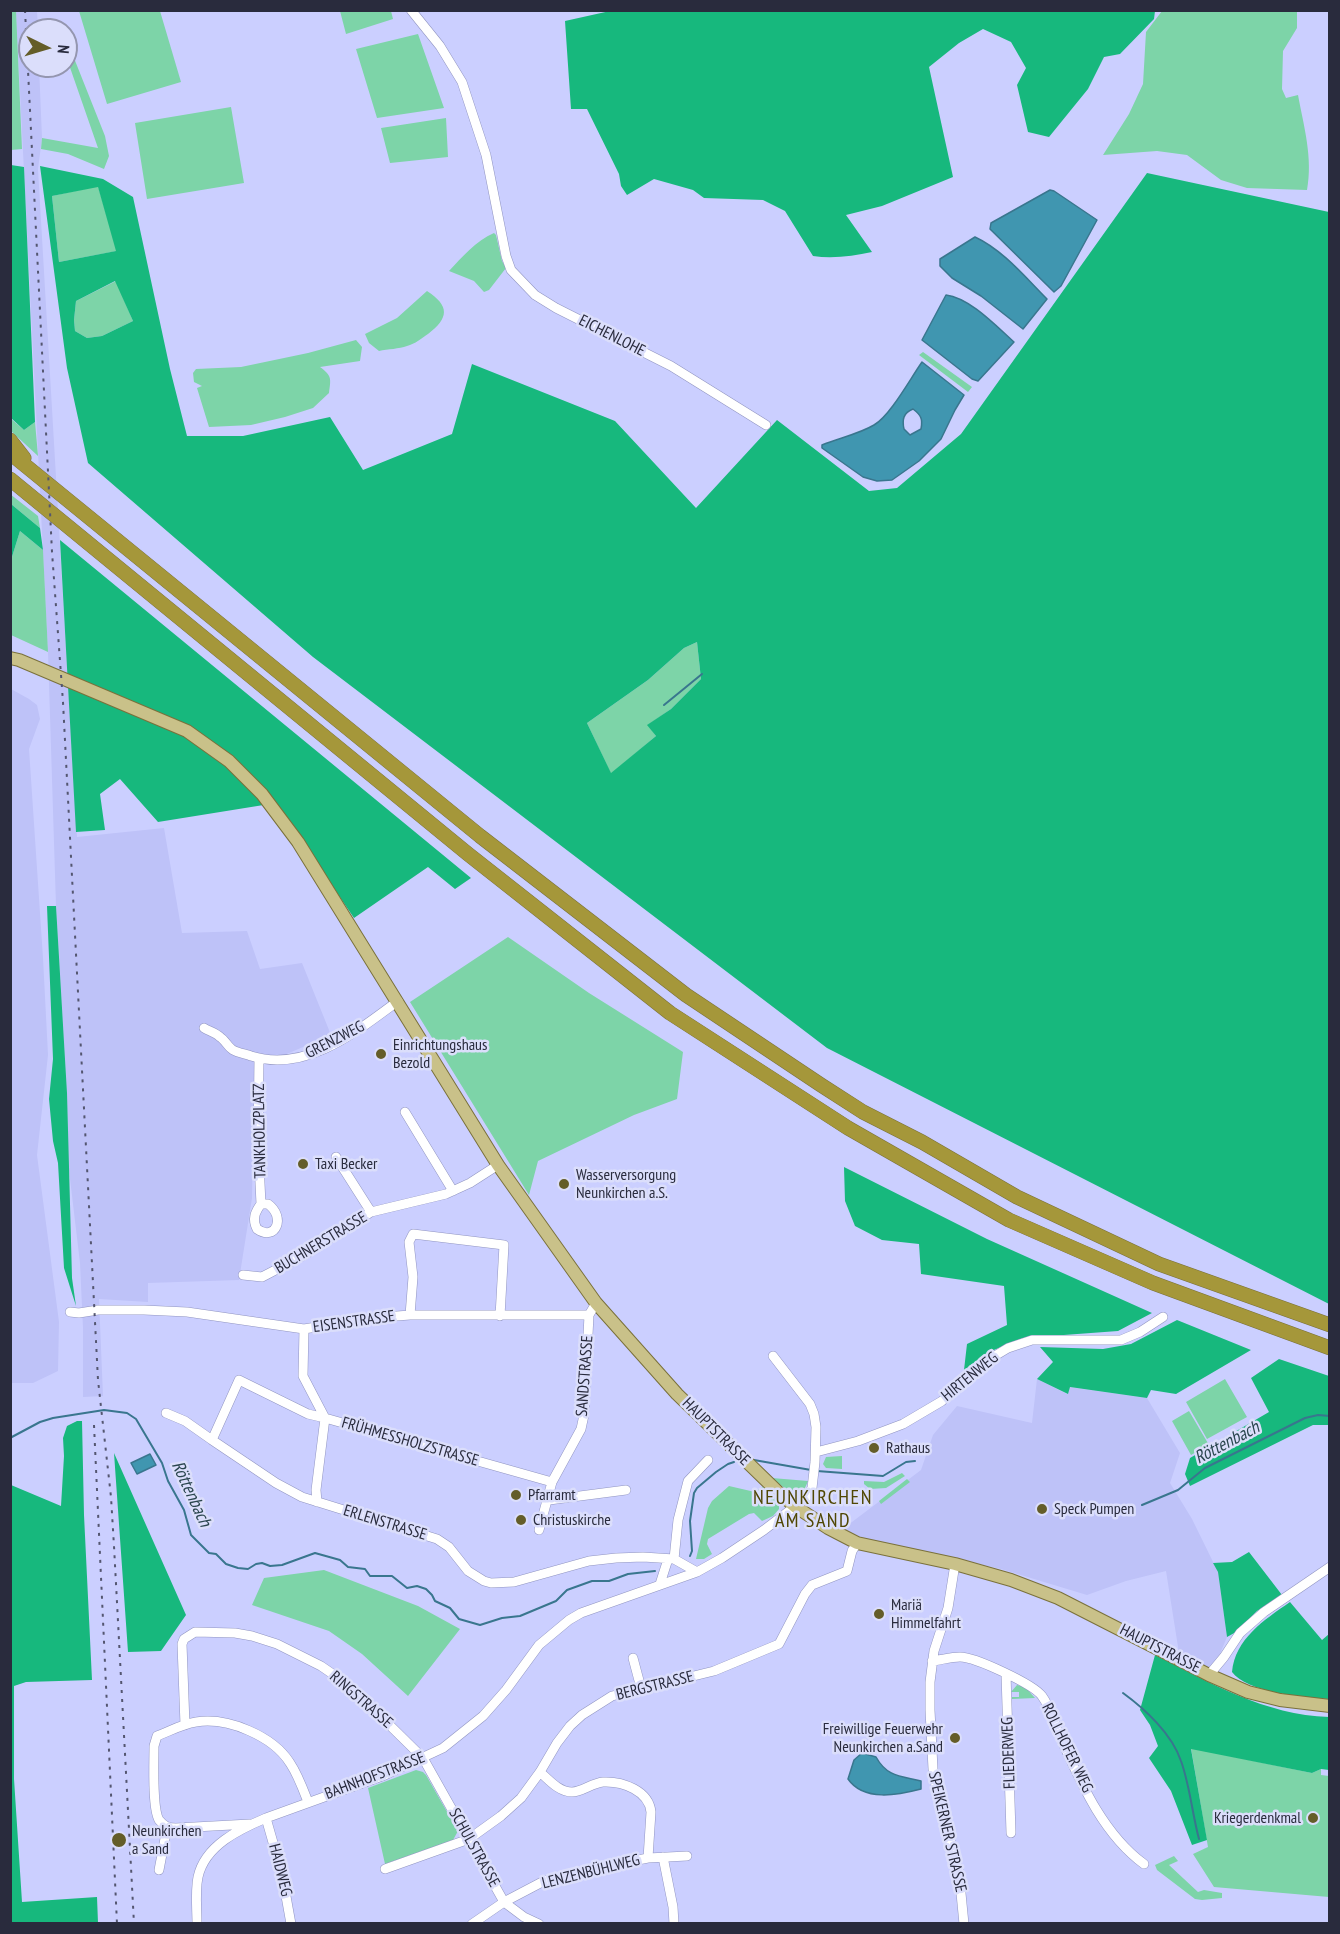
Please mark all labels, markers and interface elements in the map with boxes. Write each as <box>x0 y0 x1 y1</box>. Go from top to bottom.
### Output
north arrow <box>18 18 78 78</box>
text: N <box>54 44 74 55</box>
street label: EICHENLOHE <box>576 311 648 361</box>
street label: GRENZWEG <box>302 1017 368 1063</box>
place label: Einrichtungshaus Bezold <box>393 1035 487 1073</box>
marker: Einrichtungshaus Bezold <box>374 1047 388 1061</box>
street label: TANKHOLZPLATZ <box>250 1083 270 1179</box>
place label: Taxi Becker <box>315 1154 377 1174</box>
marker: Taxi Becker <box>296 1157 310 1171</box>
place label: Wasserversorgung Neunkirchen a.S. <box>576 1165 676 1203</box>
marker: Wasserversorgung Neunkirchen a.S. <box>557 1177 571 1191</box>
street label: BUCHNERSTRASSE <box>271 1208 371 1278</box>
street label: EISENSTRASSE <box>312 1307 396 1337</box>
street label: SANDSTRASSE <box>573 1335 597 1417</box>
street label: HIRTENWEG <box>938 1348 1002 1406</box>
street label: HAUPTSTRASSE <box>678 1394 754 1470</box>
street label: FRÜHMESSHOLZSTRASSE <box>339 1413 481 1471</box>
water label: Röttenbach <box>1191 1417 1263 1469</box>
place label: Rathaus <box>886 1438 930 1458</box>
marker: Rathaus <box>867 1441 881 1455</box>
water label: Röttenbach <box>166 1458 216 1530</box>
place label: Pfarramt <box>528 1485 576 1505</box>
district label: NEUNKIRCHEN AM SAND <box>753 1486 873 1533</box>
marker: Pfarramt <box>509 1488 523 1502</box>
place label: Speck Pumpen <box>1054 1499 1134 1519</box>
street label: ERLENSTRASSE <box>341 1501 429 1545</box>
marker: Speck Pumpen <box>1035 1502 1049 1516</box>
place label: Christuskirche <box>533 1510 611 1530</box>
marker: Christuskirche <box>514 1513 528 1527</box>
place label: Mariä Himmelfahrt <box>891 1595 961 1633</box>
marker: Mariä Himmelfahrt <box>872 1607 886 1621</box>
street label: HAUPTSTRASSE <box>1116 1620 1204 1678</box>
street label: RINGSTRASSE <box>326 1667 396 1733</box>
street label: BERGSTRASSE <box>614 1667 696 1705</box>
street label: ROLLHOFER WEG <box>1037 1700 1097 1796</box>
street label: FLIEDERWEG <box>998 1717 1020 1789</box>
place label: Freiwillige Feuerwehr Neunkirchen a.Sand <box>823 1719 943 1757</box>
marker: Freiwillige Feuerwehr Neunkirchen a.Sand <box>948 1731 962 1745</box>
street label: BAHNHOFSTRASSE <box>322 1748 428 1804</box>
street label: SPEIKERNER STRASSE <box>924 1770 970 1894</box>
street label: SCHULSTRASSE <box>444 1805 504 1891</box>
place label: Kriegerdenkmal <box>1214 1808 1301 1828</box>
marker: Kriegerdenkmal <box>1306 1811 1320 1825</box>
place label: Neunkirchen a Sand <box>132 1821 202 1859</box>
marker: Neunkirchen a Sand <box>110 1831 128 1849</box>
street label: HAIDWEG <box>264 1842 296 1898</box>
street label: LENZENBÜHLWEG <box>540 1851 642 1893</box>

